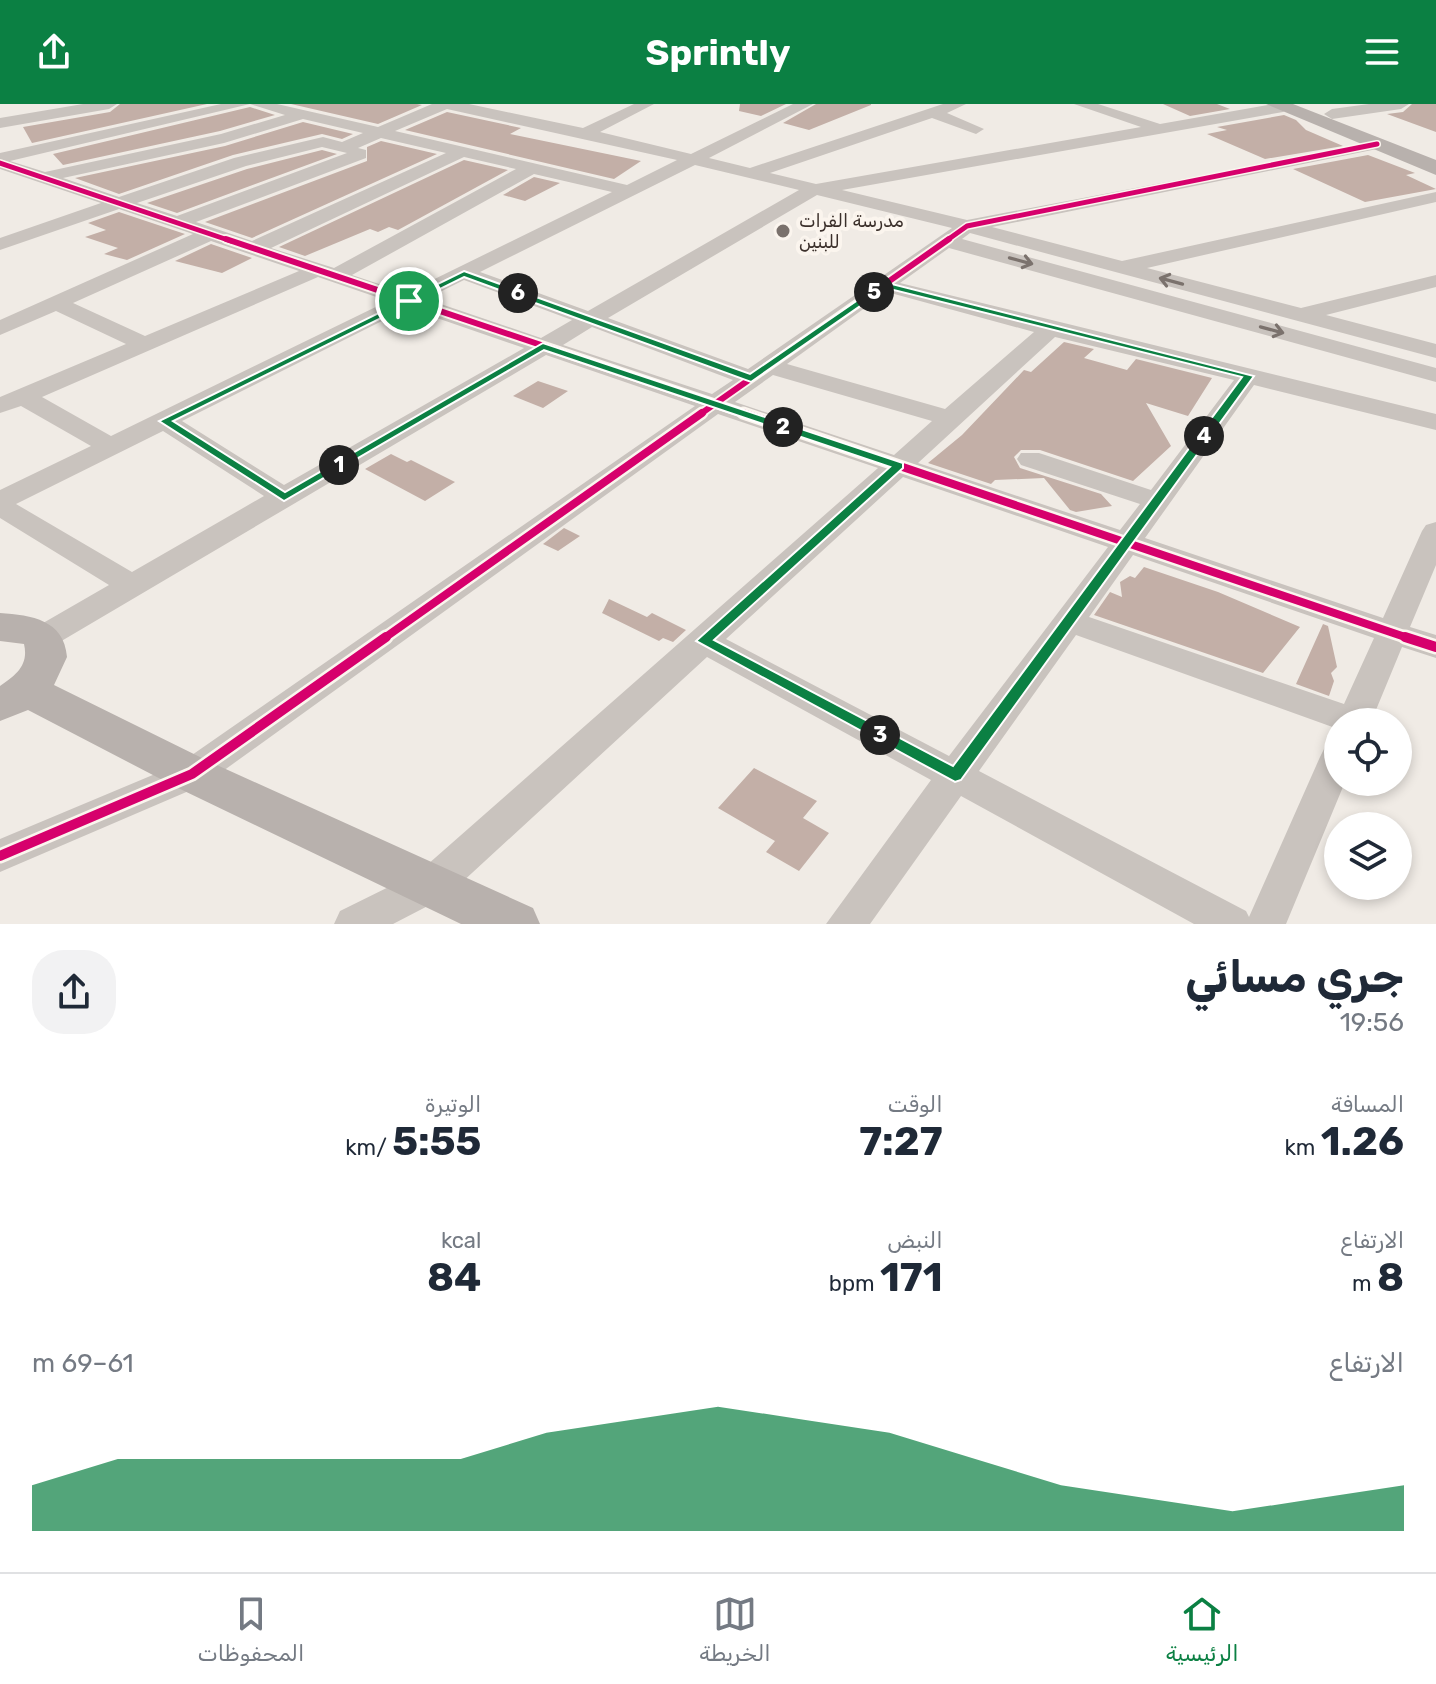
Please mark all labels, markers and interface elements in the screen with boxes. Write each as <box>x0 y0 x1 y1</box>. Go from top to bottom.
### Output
icon: share <box>32 30 76 74</box>
icon: menu <box>1360 30 1404 74</box>
text: Sprintly <box>646 31 790 74</box>
place label: مدرسة الفرات للبنين <box>799 210 904 253</box>
marker: مدرسة الفرات للبنين <box>774 222 792 240</box>
one-way arrow <box>1008 255 1034 270</box>
pin <box>375 267 443 335</box>
pin: 5 <box>854 272 894 312</box>
one-way arrow <box>1159 272 1185 287</box>
pin: 6 <box>498 273 538 313</box>
text: 5 <box>867 278 881 305</box>
icon: arrive <box>387 279 431 323</box>
text: 6 <box>511 279 525 306</box>
one-way arrow <box>1259 323 1285 338</box>
pin: 2 <box>763 407 803 447</box>
text: 2 <box>776 413 790 440</box>
pin: 4 <box>1184 416 1224 456</box>
text: 4 <box>1196 422 1212 449</box>
pin: 1 <box>319 445 359 485</box>
text: 1 <box>334 451 344 478</box>
map controls <box>1324 708 1412 900</box>
button: locate <box>1324 708 1412 796</box>
pin: 3 <box>860 715 900 755</box>
text: 3 <box>873 721 887 748</box>
button: layers <box>1324 812 1412 900</box>
button: share <box>32 950 116 1034</box>
text: جري مسائي <box>1185 951 1404 1003</box>
text: 19:56 <box>1340 1007 1404 1038</box>
text: الوتيرة <box>425 1091 481 1118</box>
text: الوقت <box>887 1091 943 1118</box>
text: المسافة <box>1331 1091 1404 1118</box>
text: 5:55 <box>392 1118 481 1165</box>
text: 7:27 <box>859 1118 943 1165</box>
text: 1.26 <box>1321 1118 1404 1165</box>
text: /km <box>345 1134 392 1161</box>
text: km <box>1284 1134 1321 1161</box>
text: kcal <box>441 1227 481 1254</box>
text: النبض <box>887 1227 943 1254</box>
text: الارتفاع <box>1341 1227 1404 1254</box>
text: 84 <box>427 1254 481 1301</box>
text: 171 <box>880 1254 943 1301</box>
text: 8 <box>1377 1254 1404 1301</box>
text: bpm <box>829 1270 880 1297</box>
text: m <box>1352 1270 1377 1297</box>
text: 61–69 m <box>32 1348 134 1379</box>
text: الارتفاع <box>1329 1348 1404 1379</box>
tab: المحفوظات <box>197 1592 304 1667</box>
tab: الخريطة <box>699 1592 771 1667</box>
tab: الرئيسية <box>1165 1592 1239 1667</box>

